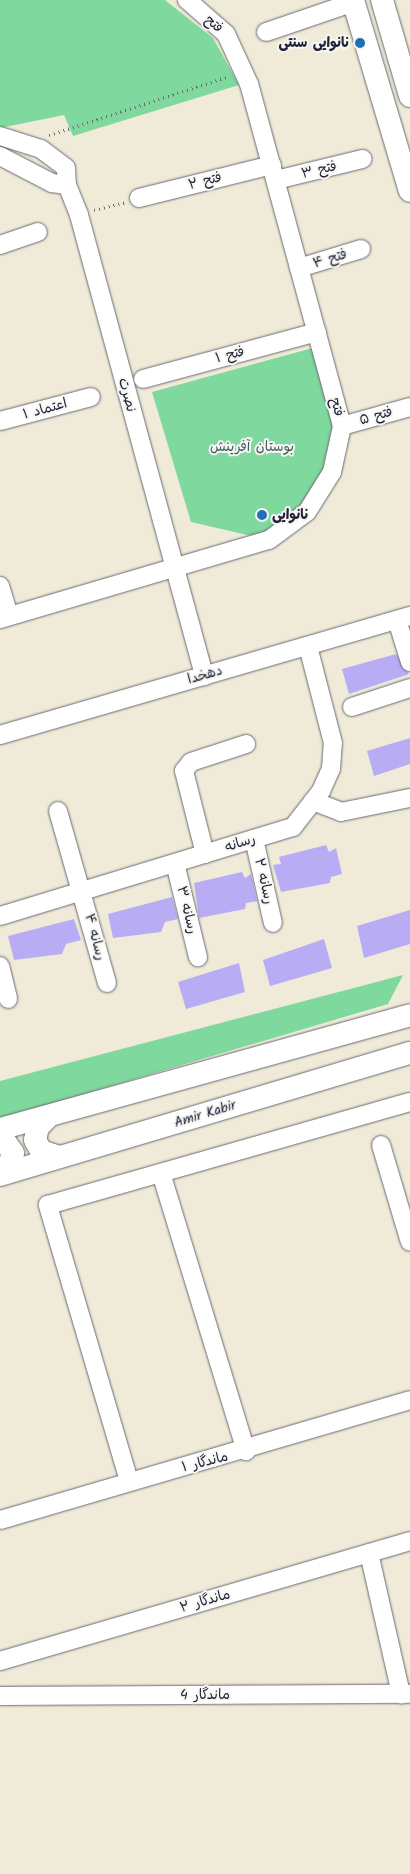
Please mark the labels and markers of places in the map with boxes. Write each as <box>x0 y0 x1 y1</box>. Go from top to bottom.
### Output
place label: نانوایی سنتی <box>278 35 350 51</box>
marker: نانوایی سنتی <box>354 37 366 49</box>
place label: نانوایی <box>272 507 309 523</box>
marker: نانوایی <box>256 509 268 521</box>

